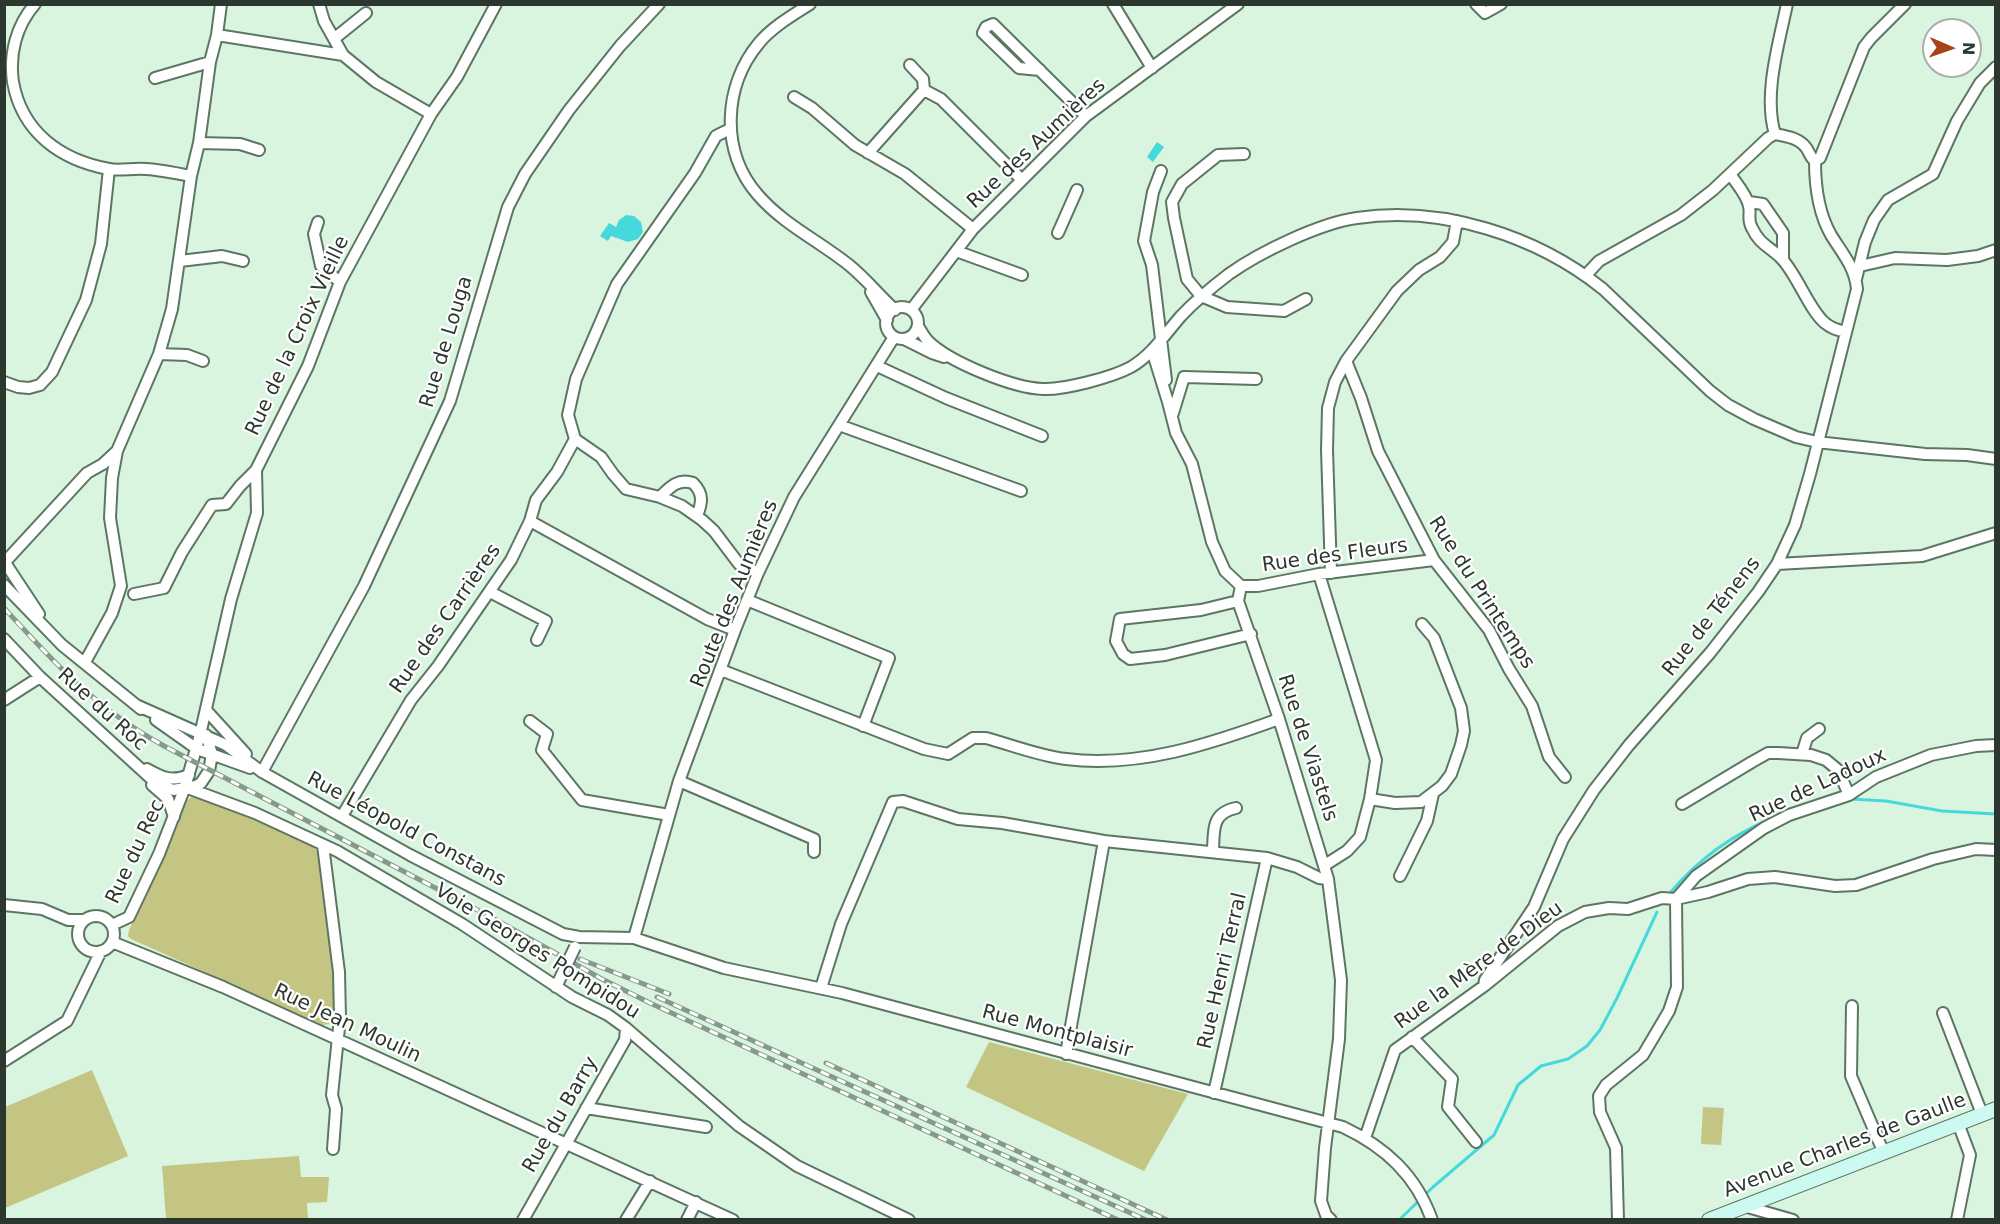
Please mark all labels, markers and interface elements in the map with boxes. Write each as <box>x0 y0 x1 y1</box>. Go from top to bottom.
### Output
north arrow <box>1922 18 1982 78</box>
text: N <box>1959 42 1978 56</box>
street label: Rue des Aumières <box>963 74 1111 214</box>
street label: Rue de la Croix Vieille <box>241 232 355 440</box>
street label: Rue de Louga <box>416 273 478 411</box>
street label: Route des Aumières <box>686 497 784 691</box>
street label: Rue du Printemps <box>1423 512 1539 674</box>
street label: Rue des Fleurs <box>1261 534 1409 578</box>
street label: Rue des Carrières <box>385 540 507 698</box>
street label: Rue de Ténens <box>1658 553 1766 681</box>
street label: Rue du Roc <box>52 664 152 756</box>
street label: Rue de Viastels <box>1272 671 1342 825</box>
street label: Rue de Ladoux <box>1746 744 1890 828</box>
street label: Rue Léopold Constans <box>302 767 510 893</box>
street label: Rue du Rec <box>101 796 171 908</box>
street label: Voie Georges Pompidou <box>430 879 644 1025</box>
street label: Rue Henri Terral <box>1193 891 1253 1051</box>
street label: Rue la Mère de Dieu <box>1390 897 1568 1035</box>
street label: Rue Jean Moulin <box>270 979 424 1069</box>
street label: Rue Montplaisir <box>979 1000 1135 1064</box>
street label: Rue du Barry <box>518 1053 604 1177</box>
street label: Avenue Charles de Gaulle <box>1720 1089 1970 1203</box>

